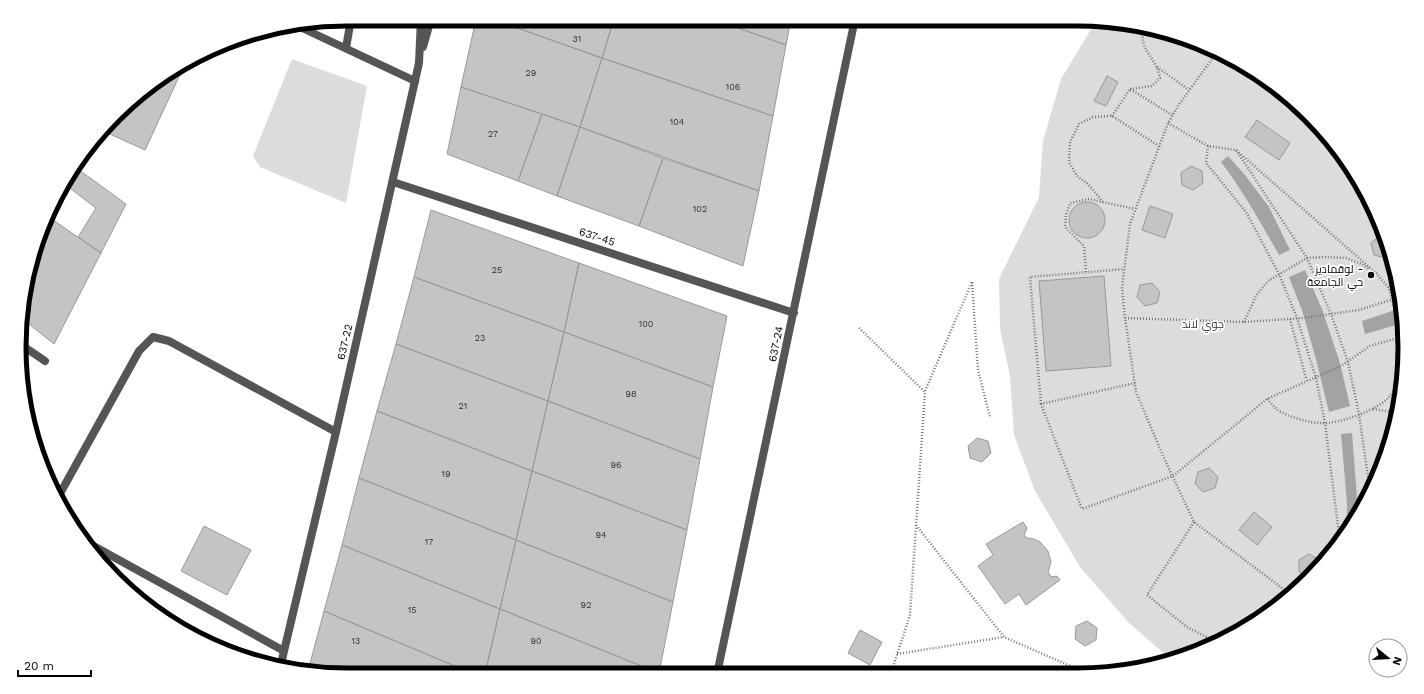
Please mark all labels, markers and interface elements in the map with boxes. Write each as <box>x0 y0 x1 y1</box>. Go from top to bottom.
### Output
house number: 31 <box>573 34 581 44</box>
house number: 29 <box>526 68 536 78</box>
house number: 106 <box>726 82 740 92</box>
house number: 104 <box>670 117 685 127</box>
house number: 27 <box>488 129 498 139</box>
house number: 102 <box>693 204 707 214</box>
street label: 637-45 <box>577 225 617 249</box>
place label: لوقماديز - حي الجامعة <box>1307 263 1363 291</box>
house number: 25 <box>492 265 502 275</box>
marker: لوقماديز - حي الجامعة <box>1366 270 1376 280</box>
park label: جوي لاند <box>1182 318 1224 333</box>
house number: 100 <box>639 319 654 329</box>
street label: 637-22 <box>335 323 355 361</box>
street label: 637-24 <box>766 325 786 363</box>
house number: 23 <box>475 333 485 343</box>
house number: 98 <box>625 389 637 399</box>
house number: 21 <box>459 401 467 411</box>
house number: 96 <box>610 460 622 470</box>
house number: 19 <box>441 469 451 479</box>
house number: 94 <box>595 530 607 540</box>
house number: 17 <box>425 537 433 547</box>
house number: 92 <box>581 600 591 610</box>
house number: 15 <box>408 605 416 615</box>
house number: 13 <box>352 636 360 646</box>
house number: 90 <box>530 636 542 646</box>
north arrow <box>1368 638 1408 678</box>
scale bar <box>18 652 91 678</box>
text: N <box>1390 655 1404 667</box>
text: 20 m <box>24 659 54 673</box>

